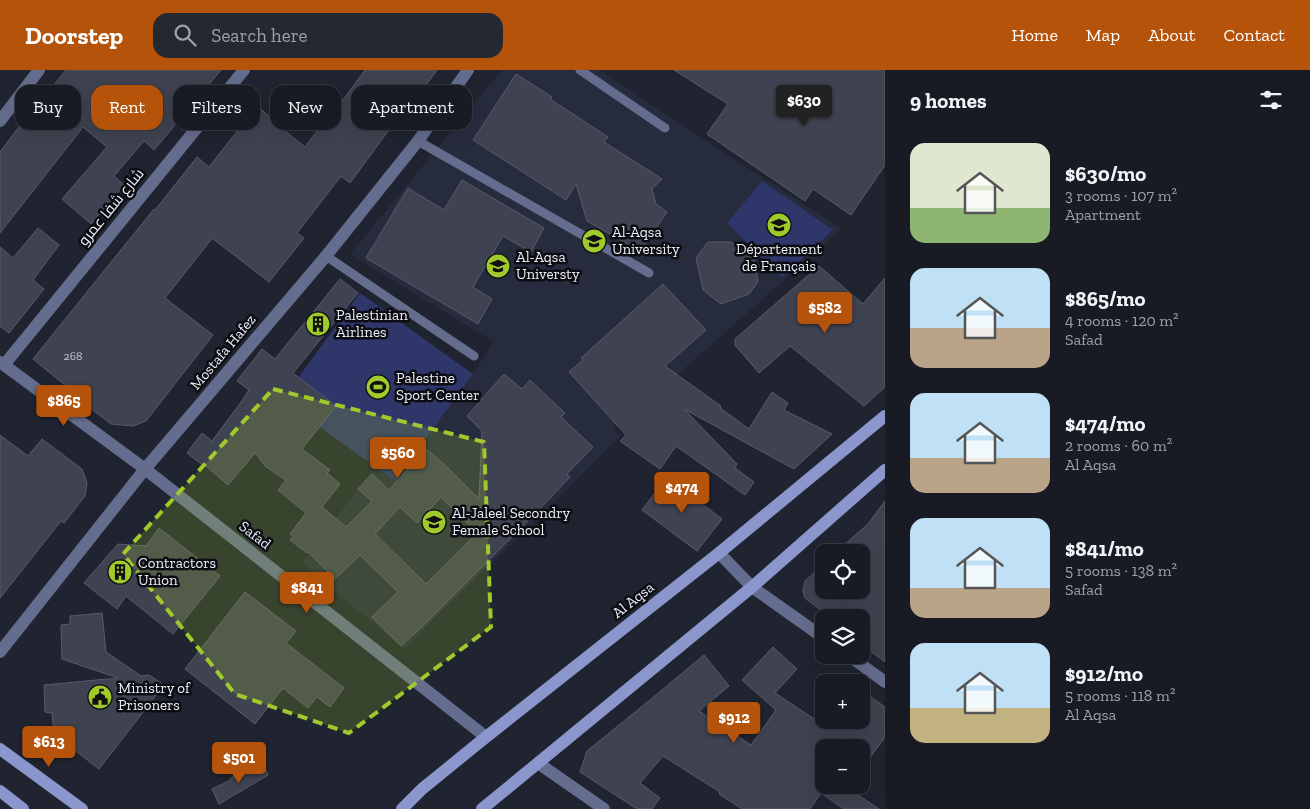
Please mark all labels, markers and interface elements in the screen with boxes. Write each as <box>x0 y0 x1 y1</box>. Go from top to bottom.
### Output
search box <box>153 13 503 58</box>
text: Doorstep <box>25 21 123 50</box>
icon: search <box>171 21 199 49</box>
text: Search here <box>211 24 308 47</box>
text: Home <box>1011 24 1058 46</box>
text: Map <box>1086 24 1120 46</box>
text: About <box>1148 24 1195 46</box>
text: Contact <box>1223 24 1285 46</box>
chip: Buy <box>15 85 81 130</box>
chip: Rent <box>91 85 163 130</box>
chip: Filters <box>173 85 260 130</box>
chip: New <box>270 85 341 130</box>
chip: Apartment <box>351 85 472 130</box>
pin: $630 <box>774 85 834 127</box>
icon: filters <box>1257 86 1285 114</box>
text: 9 homes <box>910 88 987 113</box>
text: $630 <box>787 91 821 110</box>
text: $630/mo <box>1065 161 1146 186</box>
icon: home <box>950 163 1010 223</box>
street label: شارع شفا عمرو <box>74 165 149 250</box>
text: 3 rooms · 107 m² <box>1065 186 1177 205</box>
text: Apartment <box>1065 205 1141 224</box>
school or university icon: Département de Français <box>766 212 792 238</box>
place label: Al-Aqsa University <box>612 223 680 258</box>
school or university icon: Al-Aqsa University <box>581 228 607 254</box>
place label: Département de Français <box>736 240 823 275</box>
place label: Al-Aqsa Universty <box>516 248 580 283</box>
school or university icon: Al-Aqsa Universty <box>485 253 511 279</box>
text: $865/mo <box>1065 286 1146 311</box>
icon: home <box>950 288 1010 348</box>
pin: $582 <box>795 292 855 334</box>
text: $582 <box>808 298 842 317</box>
place label: Palestinian Airlines <box>336 306 408 341</box>
street label: Mostafa Hafez <box>186 311 260 393</box>
building icon: Palestinian Airlines <box>305 311 331 337</box>
text: 4 rooms · 120 m² <box>1065 311 1179 330</box>
text: Safad <box>1065 330 1103 349</box>
house number: 268 <box>63 349 83 363</box>
place label: Palestine Sport Center <box>396 369 479 404</box>
sports icon: Palestine Sport Center <box>365 374 391 400</box>
pin: $865 <box>34 384 94 427</box>
text: $865 <box>47 391 81 410</box>
text: $474/mo <box>1065 411 1146 436</box>
icon: home <box>950 413 1010 473</box>
pin: $560 <box>368 436 428 479</box>
text: 2 rooms · 60 m² <box>1065 436 1172 455</box>
text: $560 <box>381 443 415 462</box>
text: Al Aqsa <box>1065 455 1116 474</box>
pin: $474 <box>652 472 712 514</box>
text: $474 <box>665 478 699 497</box>
place label: Al-Jaleel Secondry Female School <box>452 504 570 539</box>
school or university icon: Al-Jaleel Secondry Female School <box>421 509 447 535</box>
street label: Safad <box>235 517 275 553</box>
text: $841/mo <box>1065 536 1144 561</box>
icon: home <box>950 538 1010 598</box>
map controls <box>815 544 870 794</box>
button: locate <box>815 544 870 599</box>
place label: Contractors Union <box>138 554 216 589</box>
building icon: Contractors Union <box>107 559 133 585</box>
text: 5 rooms · 138 m² <box>1065 561 1177 580</box>
pin: $841 <box>277 572 337 614</box>
text: $841 <box>291 578 323 597</box>
street label: Al Aqsa <box>609 578 657 622</box>
text: Safad <box>1065 580 1103 599</box>
button: layers <box>815 609 870 664</box>
text: $912/mo <box>1065 661 1143 686</box>
icon: home <box>950 663 1010 723</box>
button: + <box>815 674 870 729</box>
place label: Ministry of Prisoners <box>118 679 191 714</box>
public building icon: Ministry of Prisoners <box>87 684 113 710</box>
text: 5 rooms · 118 m² <box>1065 686 1175 705</box>
pin: $912 <box>704 702 764 744</box>
text: Al Aqsa <box>1065 705 1116 724</box>
text: $912 <box>718 708 750 727</box>
pin: $613 <box>19 726 79 768</box>
text: $613 <box>33 732 65 751</box>
button: − <box>815 739 870 794</box>
pin: $501 <box>209 742 269 784</box>
text: $501 <box>223 748 255 767</box>

